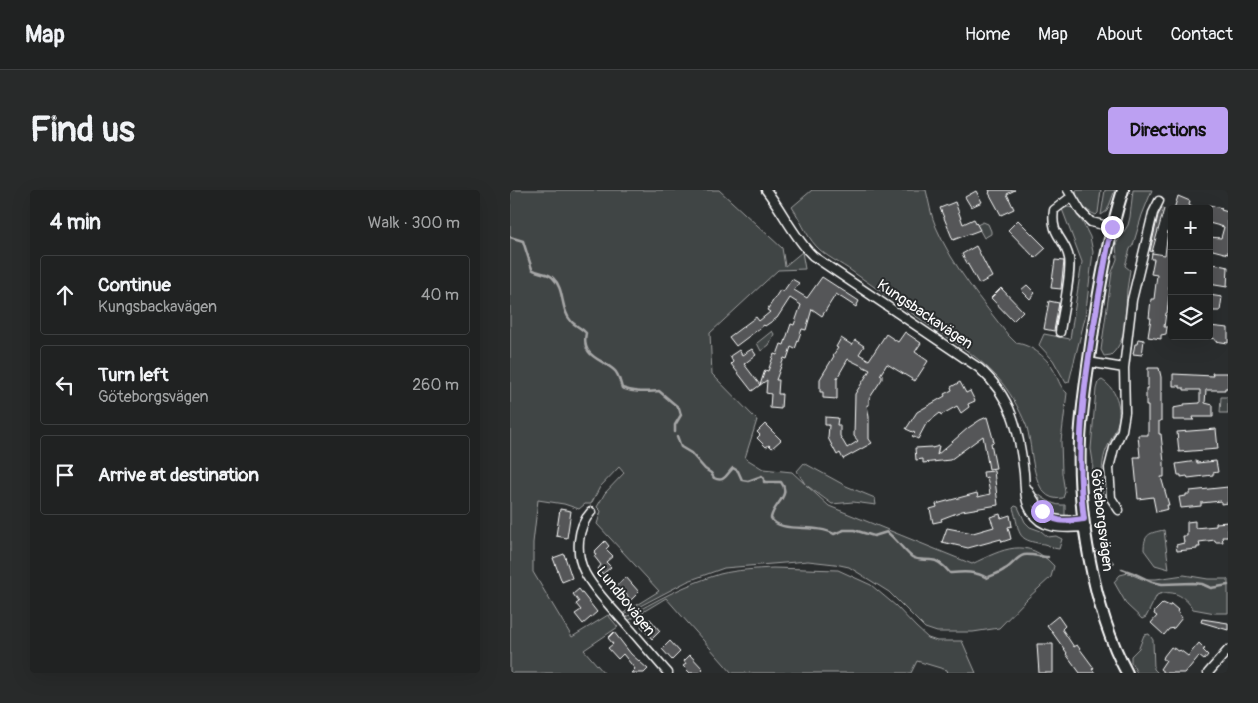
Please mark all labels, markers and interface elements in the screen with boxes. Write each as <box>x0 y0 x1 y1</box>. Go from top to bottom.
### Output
text: Map <box>25 20 65 49</box>
text: Home <box>965 23 1010 46</box>
text: Map <box>1038 23 1068 46</box>
text: About <box>1096 23 1142 46</box>
text: Contact <box>1170 23 1233 46</box>
button: Directions <box>1108 107 1228 154</box>
text: Find us <box>30 108 135 152</box>
map controls <box>1168 205 1213 340</box>
button: + <box>1168 205 1213 250</box>
text: 4 min <box>50 209 101 236</box>
text: Walk · 300 m <box>368 213 460 233</box>
route end <box>1101 216 1124 239</box>
button: − <box>1168 250 1213 295</box>
text: Continue <box>98 273 171 297</box>
street label: Kungsbackavägen <box>873 275 976 353</box>
icon: ahead <box>51 281 79 309</box>
text: 40 m <box>421 285 459 305</box>
button: layers <box>1168 295 1213 340</box>
text: Kungsbackavägen <box>98 297 217 317</box>
text: Turn left <box>98 363 168 387</box>
icon: left <box>51 371 79 399</box>
text: 260 m <box>412 375 459 395</box>
text: Göteborgsvägen <box>98 387 209 407</box>
icon: arrive <box>51 461 79 489</box>
text: Arrive at destination <box>98 463 259 487</box>
street label: Göteborgsvägen <box>1086 467 1117 573</box>
route start <box>1031 500 1054 523</box>
street label: Lundbovägen <box>592 563 660 640</box>

